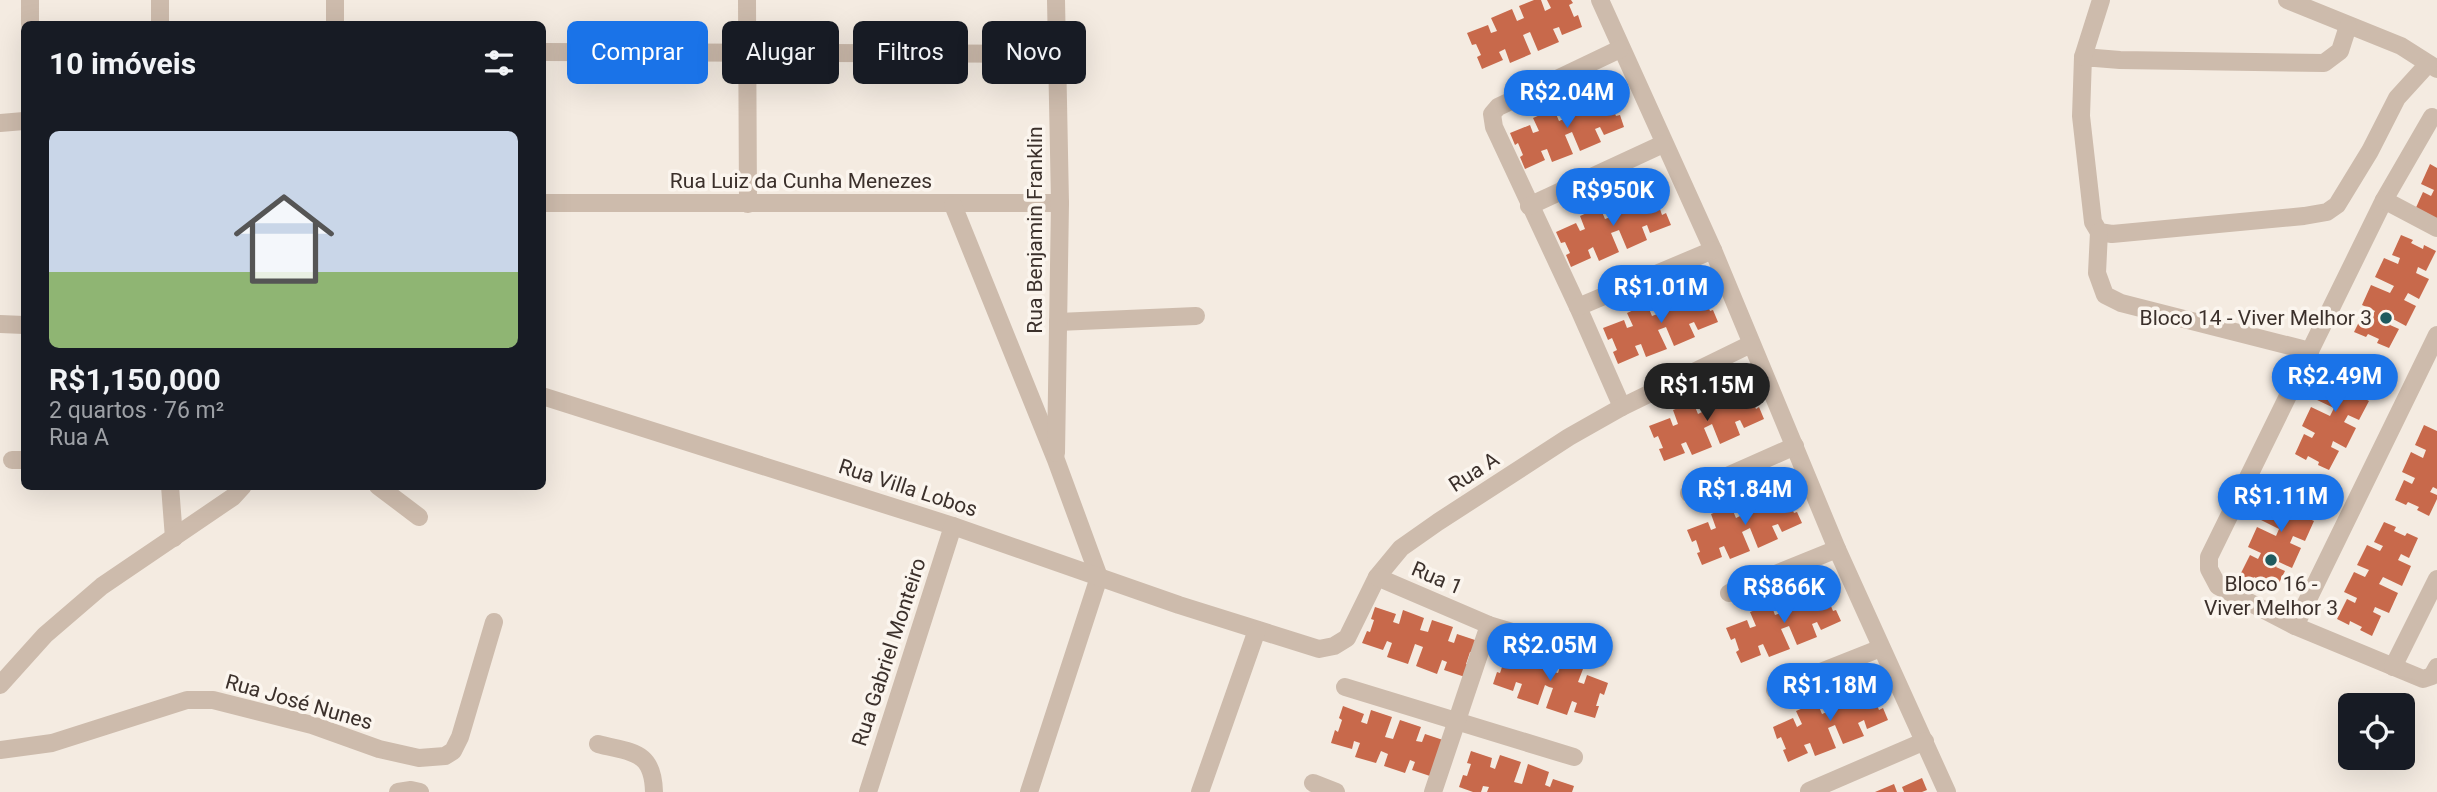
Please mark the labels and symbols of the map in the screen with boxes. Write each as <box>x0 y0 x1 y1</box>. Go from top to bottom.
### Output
pin: R$2.04M <box>1502 71 1632 130</box>
street label: Rua Benjamin Franklin <box>1023 126 1047 334</box>
pin: R$950K <box>1556 168 1670 228</box>
street label: Rua Luiz da Cunha Menezes <box>670 169 932 193</box>
pin: R$1.01M <box>1596 266 1726 325</box>
place label: Bloco 14 - Viver Melhor 3 <box>2140 306 2372 330</box>
marker: Bloco 14 - Viver Melhor 3 <box>2378 310 2394 326</box>
pin: R$2.49M <box>2270 354 2400 414</box>
pin: R$1.15M <box>1642 364 1772 423</box>
street label: Rua A <box>1444 447 1504 497</box>
street label: Rua Villa Lobos <box>836 454 980 522</box>
pin: R$1.84M <box>1680 468 1810 527</box>
pin: R$1.11M <box>2216 475 2346 534</box>
marker: Bloco 16 - Viver Melhor 3 <box>2263 552 2279 568</box>
street label: Rua Gabriel Monteiro <box>847 555 931 749</box>
street label: Rua 1 <box>1408 557 1466 599</box>
pin: R$866K <box>1727 566 1841 625</box>
place label: Bloco 16 - Viver Melhor 3 <box>2204 572 2338 620</box>
pin: R$2.05M <box>1485 624 1615 683</box>
pin: R$1.18M <box>1765 664 1895 723</box>
street label: Rua José Nunes <box>223 670 375 734</box>

